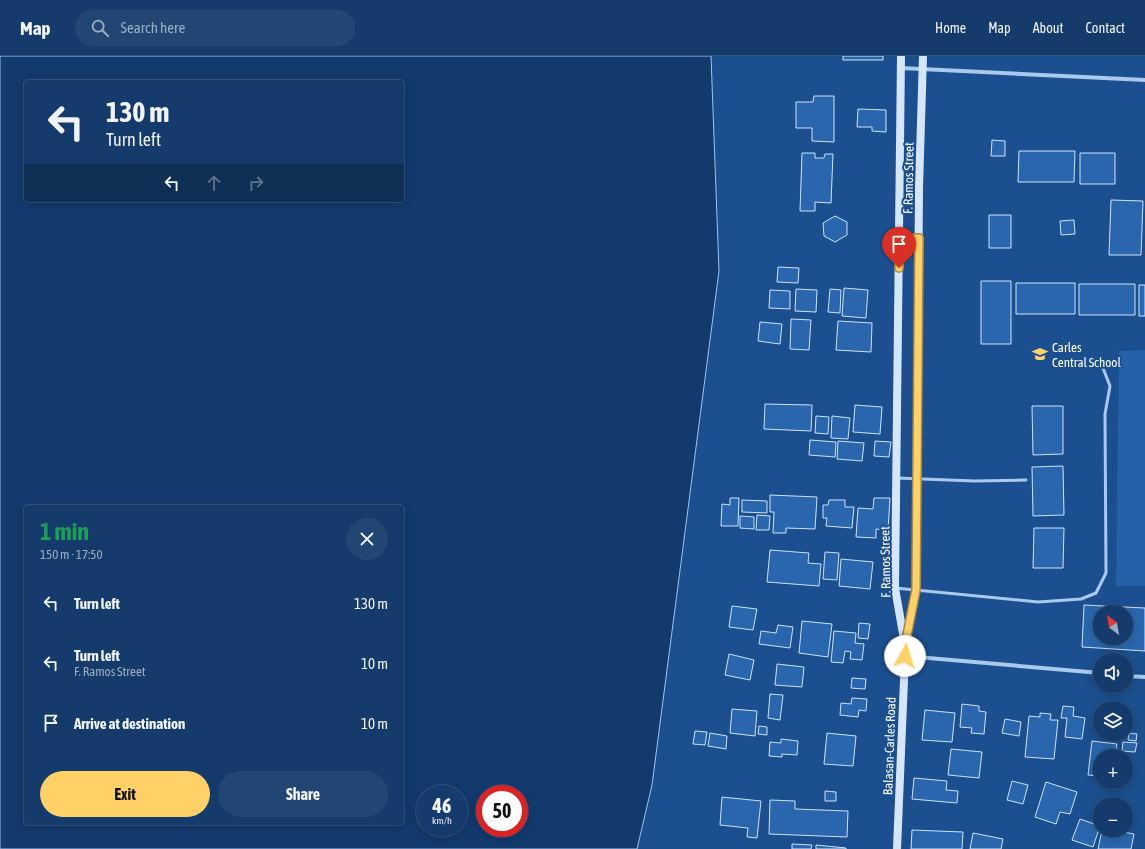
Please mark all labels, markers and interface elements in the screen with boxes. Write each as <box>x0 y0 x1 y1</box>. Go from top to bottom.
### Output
search box <box>75 10 355 46</box>
text: Map <box>20 17 51 39</box>
icon: search <box>89 17 111 39</box>
text: Search here <box>121 19 185 36</box>
text: Home <box>935 20 966 36</box>
text: Map <box>988 20 1011 36</box>
text: About <box>1033 20 1064 36</box>
text: Contact <box>1086 20 1125 36</box>
icon: left <box>40 96 92 148</box>
text: 130 m <box>106 96 169 128</box>
text: Turn left <box>106 129 161 150</box>
street label: F. Ramos Street <box>900 142 917 214</box>
icon: left <box>161 172 183 194</box>
icon: ahead <box>203 172 225 194</box>
icon: right <box>245 172 267 194</box>
pin <box>882 227 916 268</box>
icon: arrive <box>888 233 910 255</box>
place label: Carles Central School <box>1052 340 1121 370</box>
school or university icon: Carles Central School <box>1031 345 1049 363</box>
text: 1 min <box>40 518 89 545</box>
button: close <box>346 518 388 560</box>
street label: F. Ramos Street <box>877 526 894 598</box>
text: 150 m · 17:50 <box>40 547 103 562</box>
icon: left <box>40 592 62 614</box>
text: Turn left <box>74 595 120 612</box>
text: 130 m <box>354 595 388 612</box>
north arrow <box>1093 605 1133 645</box>
map controls <box>1093 605 1133 837</box>
position arrow <box>884 635 926 677</box>
text: Turn left <box>74 647 120 664</box>
icon: left <box>40 652 62 674</box>
button: sound <box>1093 653 1133 693</box>
text: 10 m <box>361 655 388 672</box>
text: F. Ramos Street <box>74 664 146 679</box>
street label: Balasan-Carles Road <box>880 697 899 795</box>
button: layers <box>1093 701 1133 741</box>
icon: arrive <box>40 712 62 734</box>
text: Arrive at destination <box>74 715 185 732</box>
text: 10 m <box>361 715 388 732</box>
button: + <box>1093 749 1133 789</box>
button: Exit <box>40 771 210 817</box>
button: Share <box>218 771 388 817</box>
speed limit sign: 50 <box>476 785 528 837</box>
text: 46 <box>433 794 451 817</box>
button: − <box>1093 797 1133 837</box>
text: km/h <box>432 815 452 826</box>

